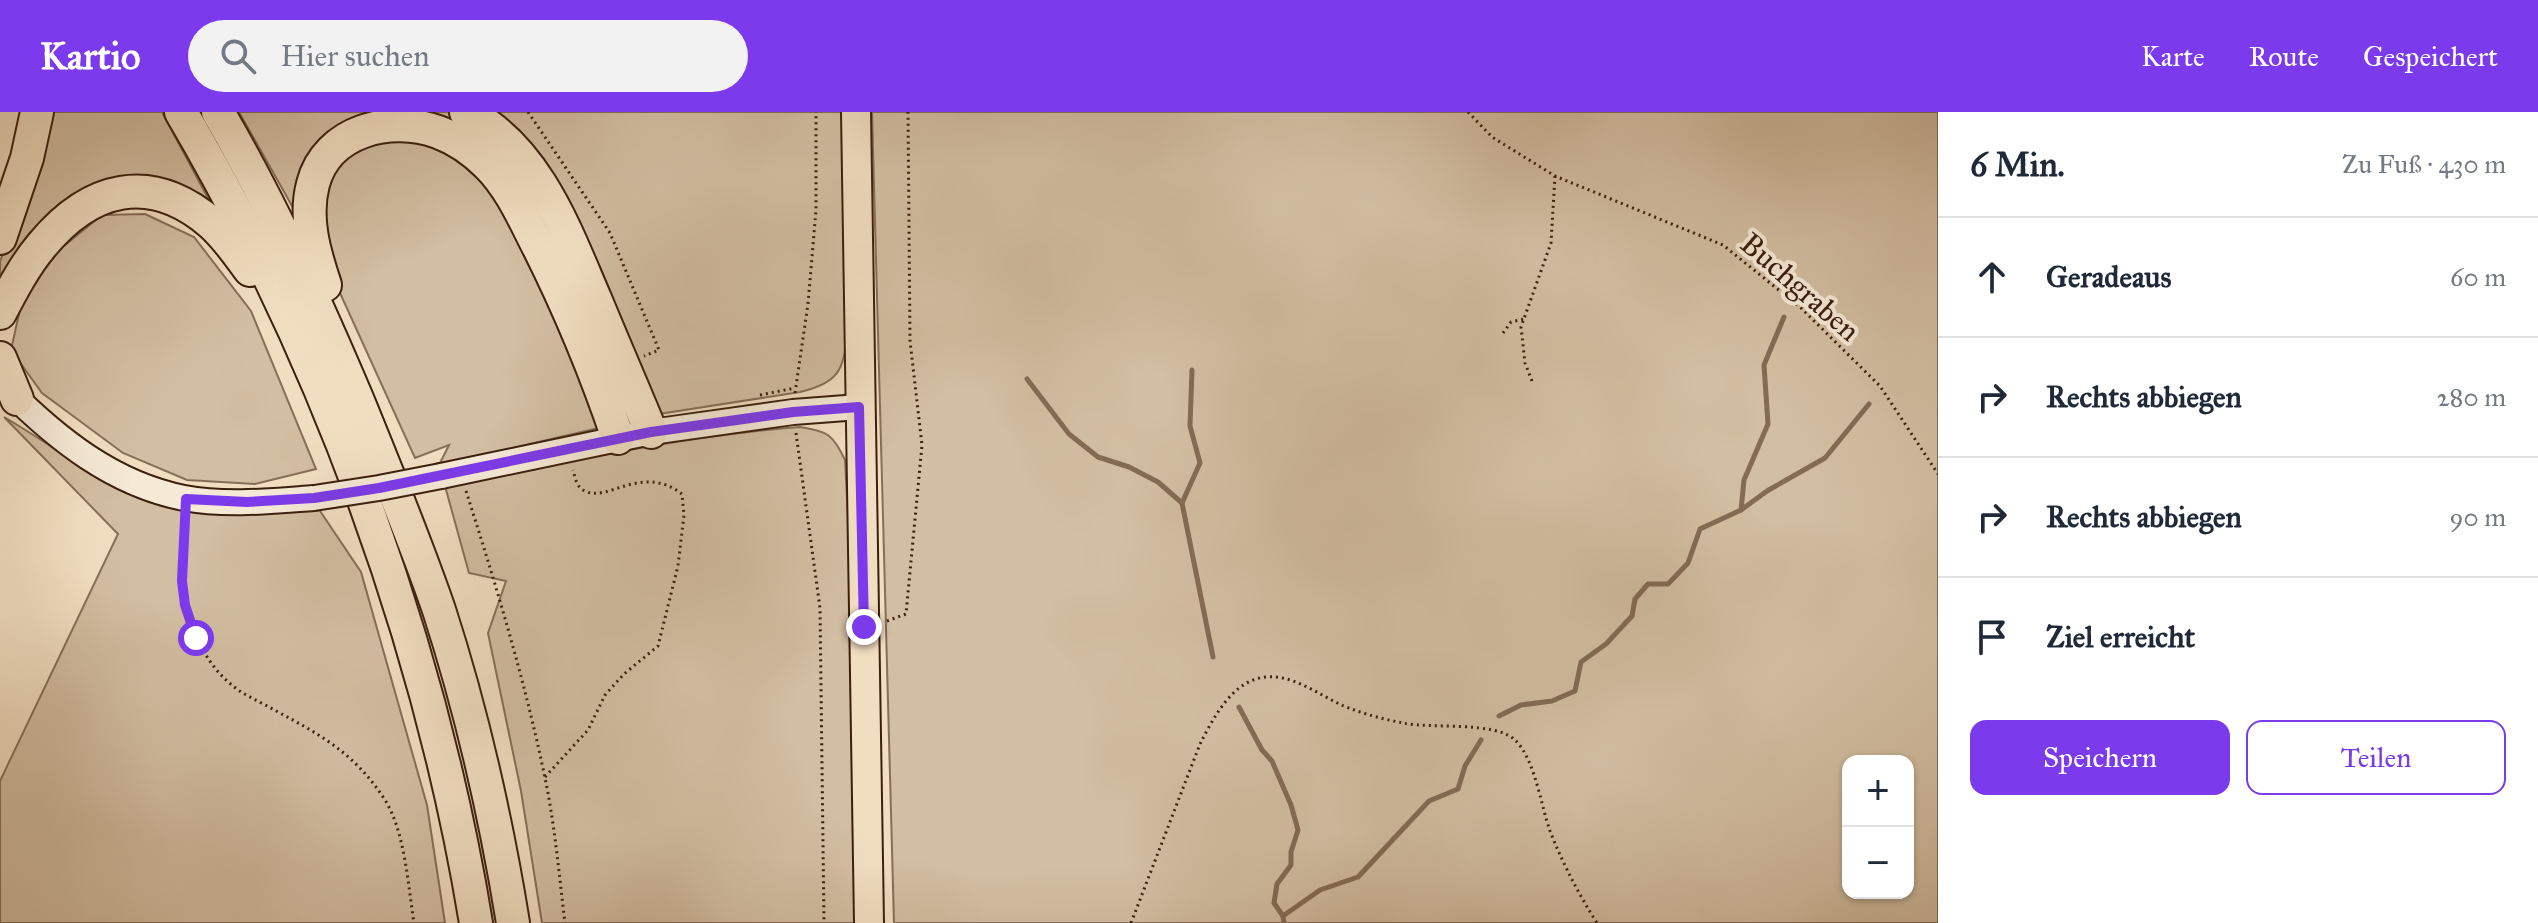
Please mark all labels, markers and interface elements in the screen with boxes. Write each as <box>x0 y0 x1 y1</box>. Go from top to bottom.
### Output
search box <box>188 20 748 92</box>
text: Kartio <box>40 33 140 79</box>
icon: search <box>216 34 260 78</box>
text: Hier suchen <box>280 38 430 74</box>
text: Karte <box>2141 39 2205 74</box>
text: Route <box>2249 39 2319 74</box>
text: Gespeichert <box>2363 39 2498 74</box>
text: 6 Min. <box>1970 144 2065 185</box>
text: Zu Fuß · 430 m <box>2342 148 2506 180</box>
street label: Buchgraben <box>1733 225 1867 349</box>
icon: ahead <box>1970 255 2014 299</box>
text: Geradeaus <box>2046 259 2172 295</box>
text: 60 m <box>2450 261 2506 293</box>
icon: right <box>1970 375 2014 419</box>
text: Rechts abbiegen <box>2046 379 2242 415</box>
text: 280 m <box>2437 381 2506 413</box>
icon: right <box>1970 495 2014 539</box>
text: Rechts abbiegen <box>2046 499 2242 535</box>
text: 90 m <box>2449 501 2506 533</box>
route end <box>846 609 882 645</box>
icon: arrive <box>1970 615 2014 659</box>
text: Ziel erreicht <box>2046 619 2195 655</box>
route start <box>178 620 214 656</box>
button: Speichern <box>1970 720 2230 795</box>
button: Teilen <box>2246 720 2506 795</box>
map controls <box>1842 755 1914 899</box>
button: + <box>1842 755 1914 827</box>
button: − <box>1842 827 1914 899</box>

